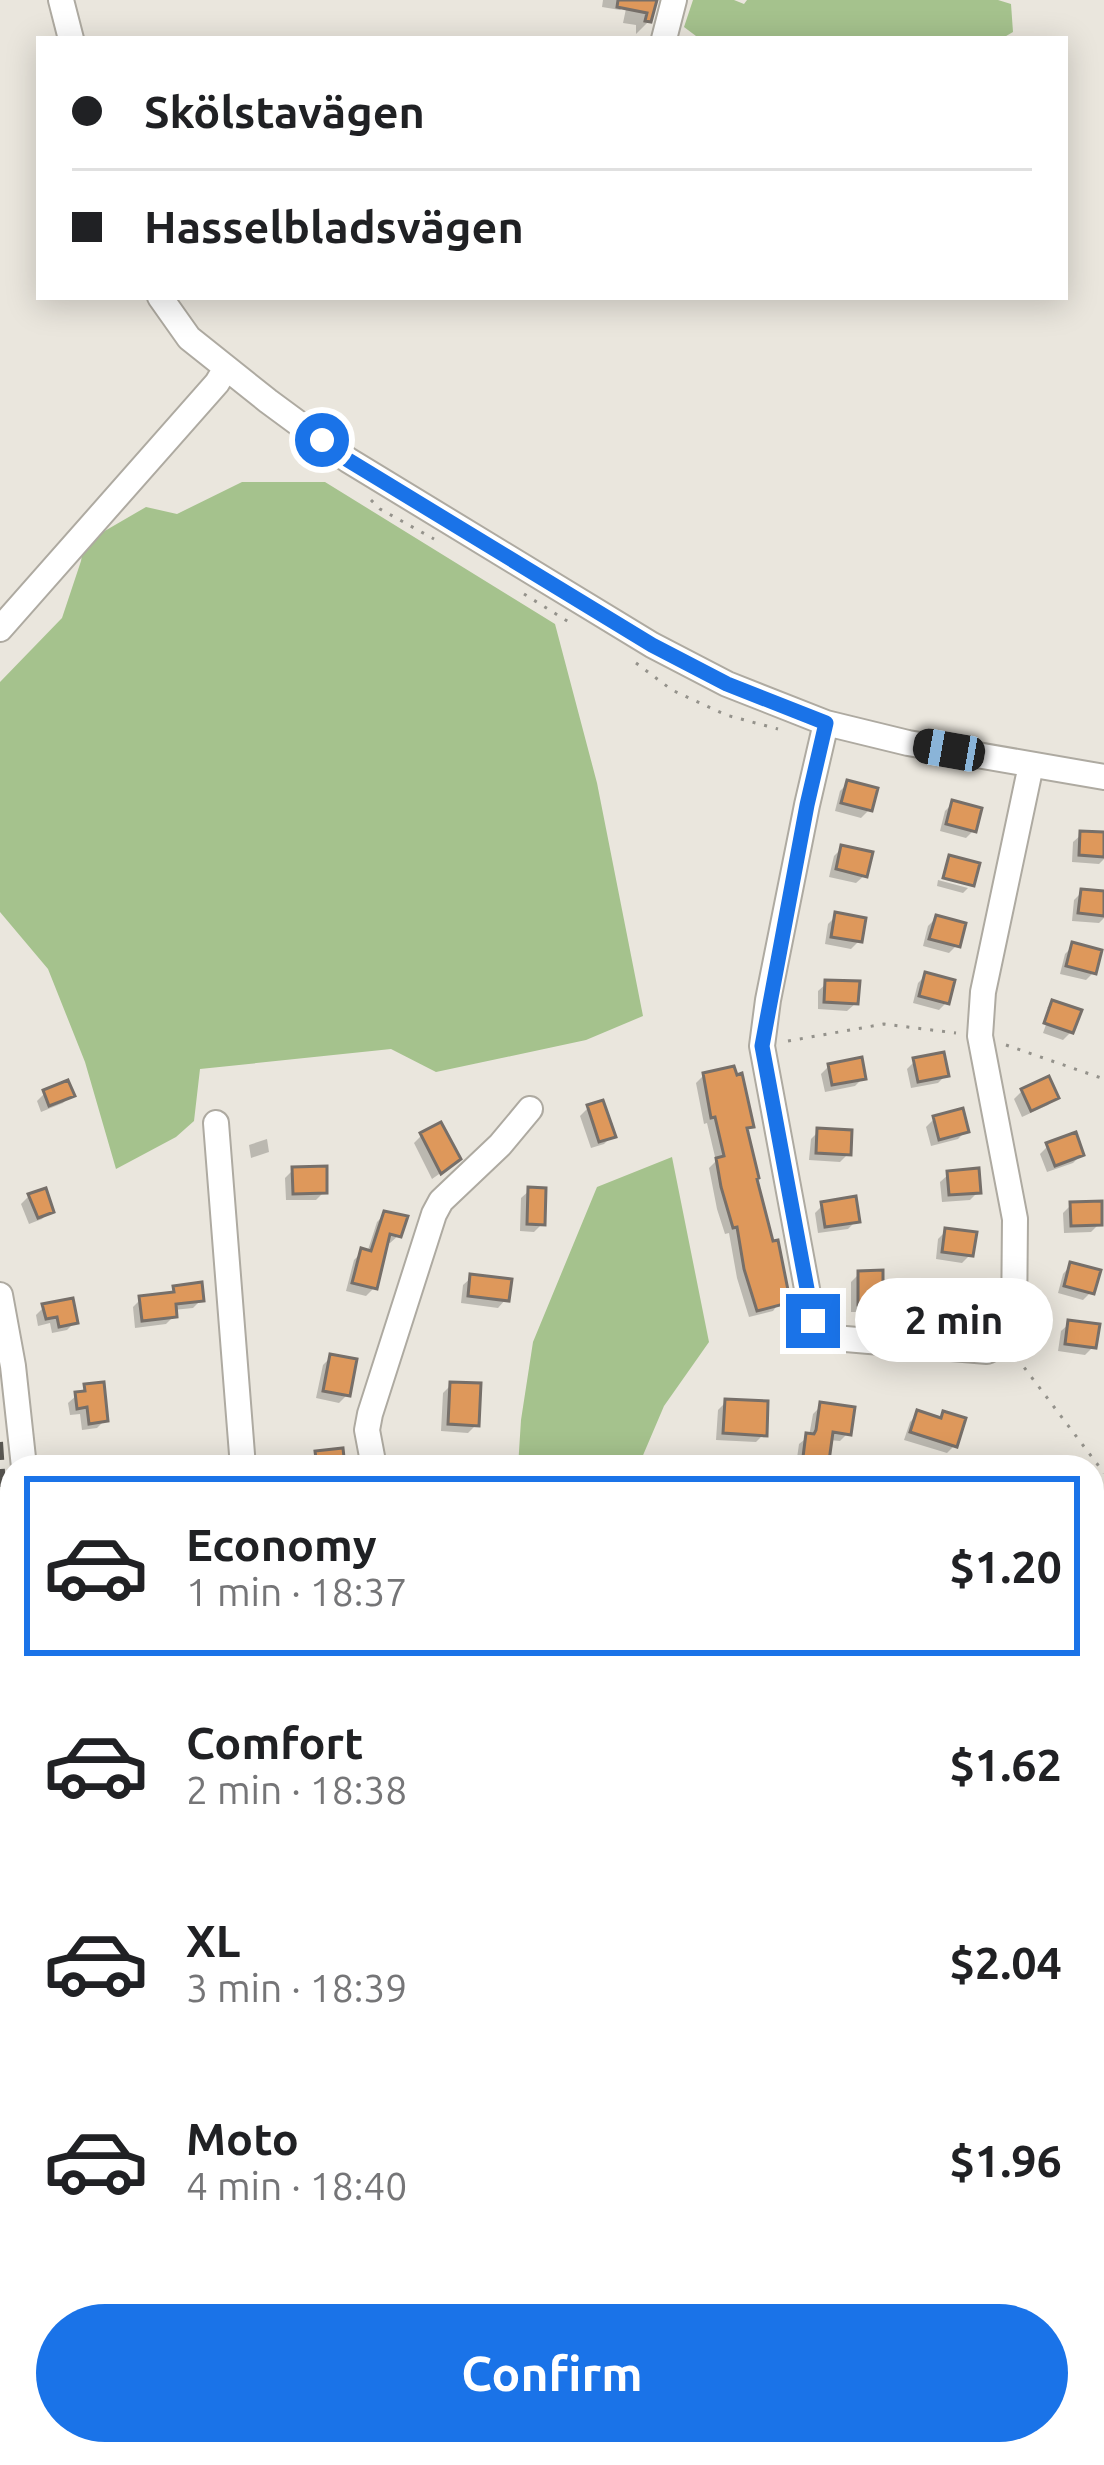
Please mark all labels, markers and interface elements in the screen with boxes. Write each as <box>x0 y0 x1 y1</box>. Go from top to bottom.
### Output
text: Skölstavägen <box>144 86 425 137</box>
text: Hasselbladsvägen <box>144 201 524 252</box>
route start <box>295 413 349 467</box>
car <box>910 726 988 774</box>
callout: 2 min <box>855 1279 1053 1363</box>
route end <box>786 1294 840 1348</box>
text: 2 min <box>905 1298 1003 1341</box>
icon: car <box>42 1512 150 1620</box>
text: Economy <box>186 1519 377 1570</box>
text: $1.20 <box>949 1541 1062 1592</box>
text: 1 min · 18:37 <box>186 1570 407 1613</box>
icon: car <box>42 1710 150 1818</box>
text: Comfort <box>186 1717 363 1768</box>
text: $1.62 <box>949 1739 1062 1790</box>
text: 2 min · 18:38 <box>186 1768 407 1811</box>
icon: car <box>42 1908 150 2016</box>
text: XL <box>186 1915 240 1966</box>
text: $2.04 <box>949 1937 1062 1988</box>
text: 3 min · 18:39 <box>186 1966 407 2009</box>
icon: car <box>42 2106 150 2214</box>
text: Moto <box>186 2113 299 2164</box>
text: $1.96 <box>949 2135 1062 2186</box>
text: 4 min · 18:40 <box>186 2164 407 2207</box>
button: Confirm <box>36 2304 1068 2442</box>

